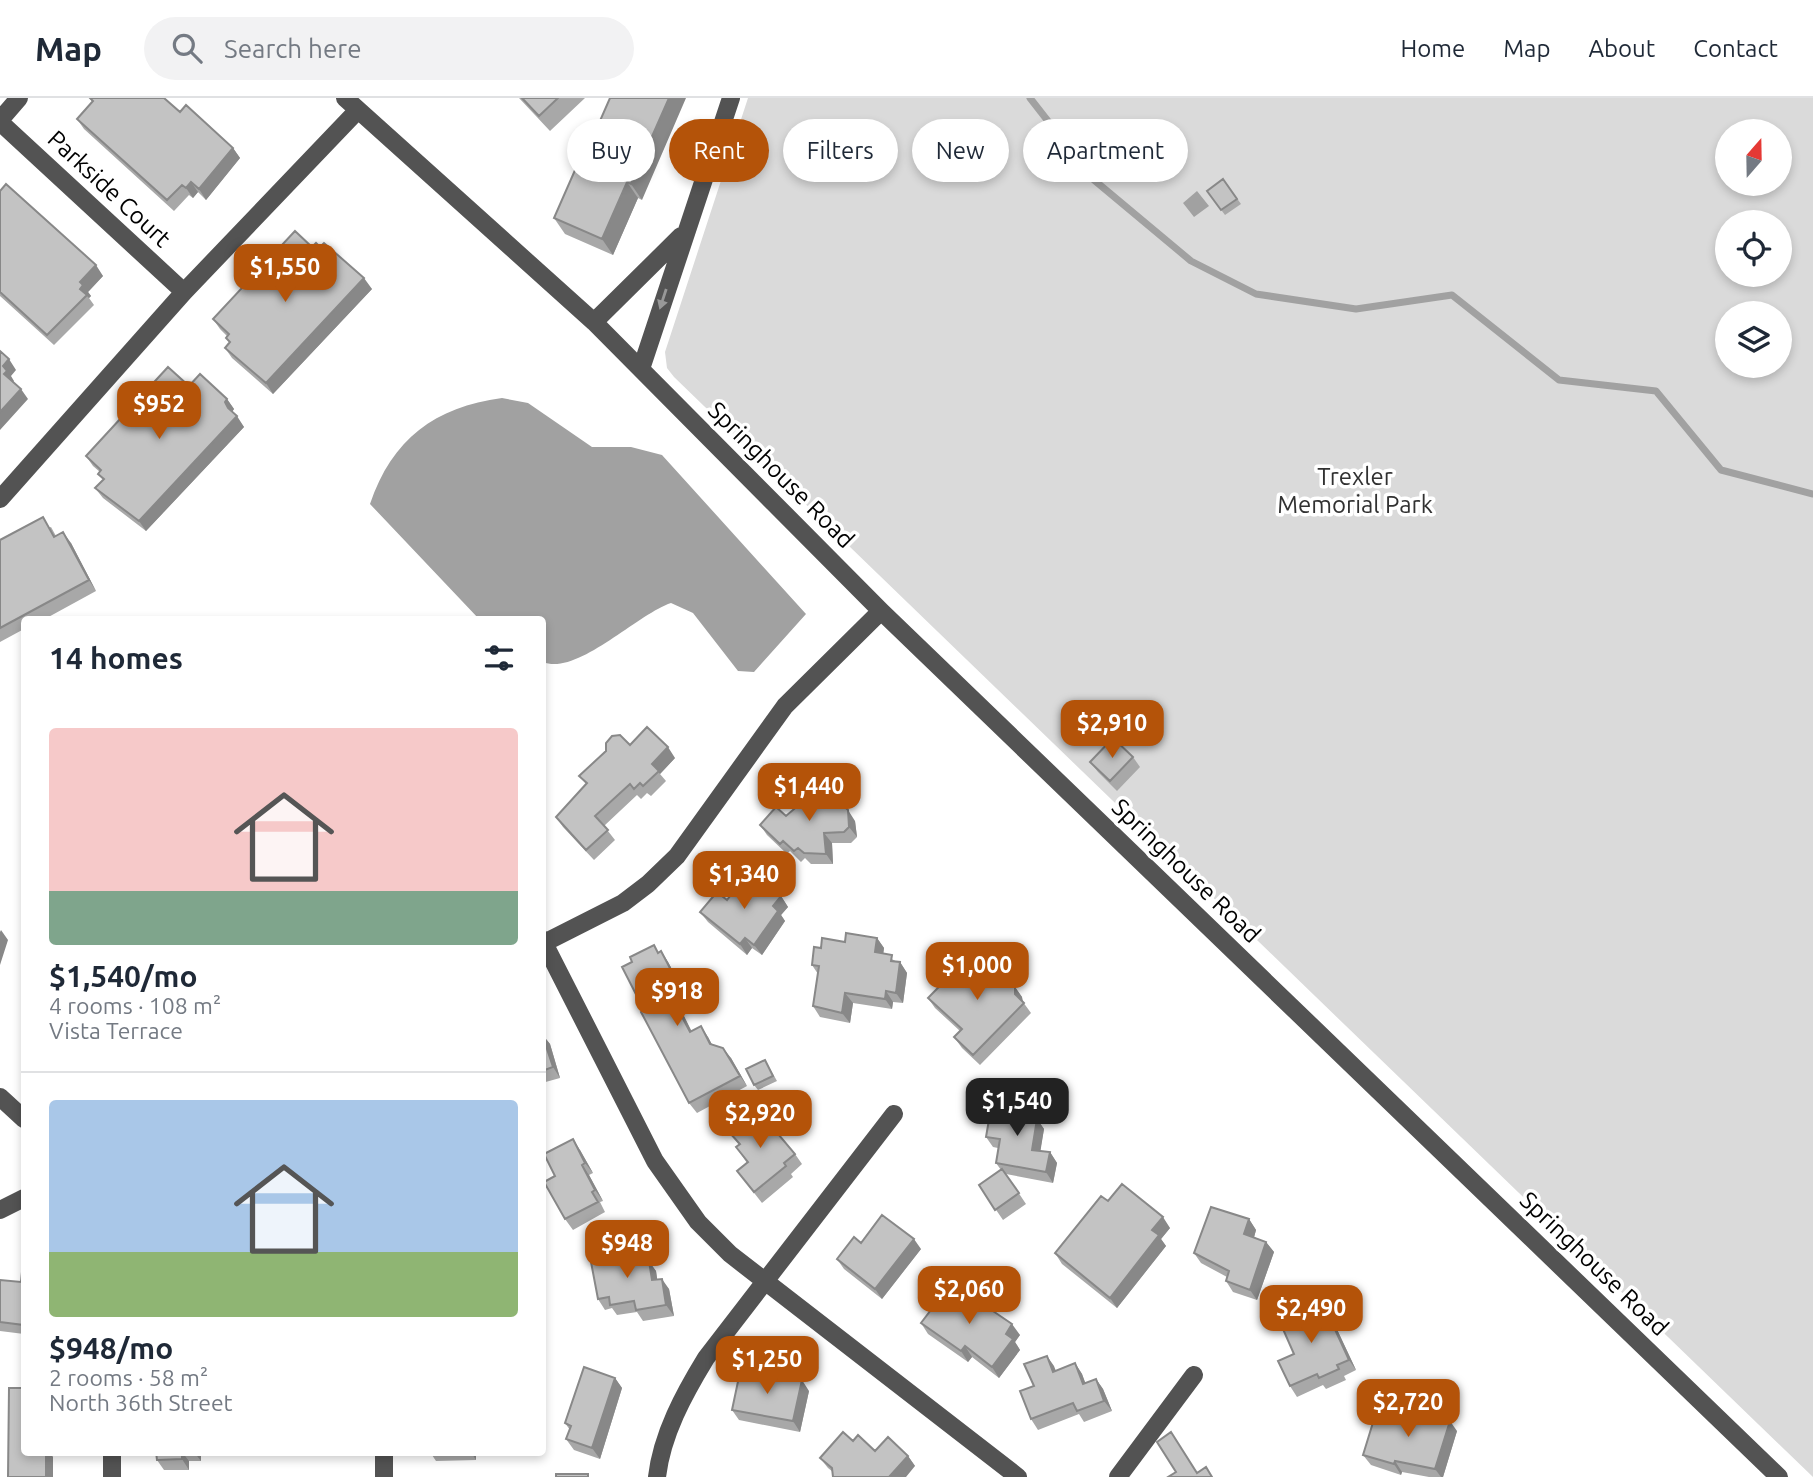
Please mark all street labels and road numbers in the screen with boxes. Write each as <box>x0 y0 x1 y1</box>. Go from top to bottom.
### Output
street label: Parkside Court <box>42 125 177 253</box>
street label: Springhouse Road <box>703 396 860 553</box>
street label: Springhouse Road <box>1107 793 1266 948</box>
street label: Springhouse Road <box>1515 1186 1674 1341</box>

